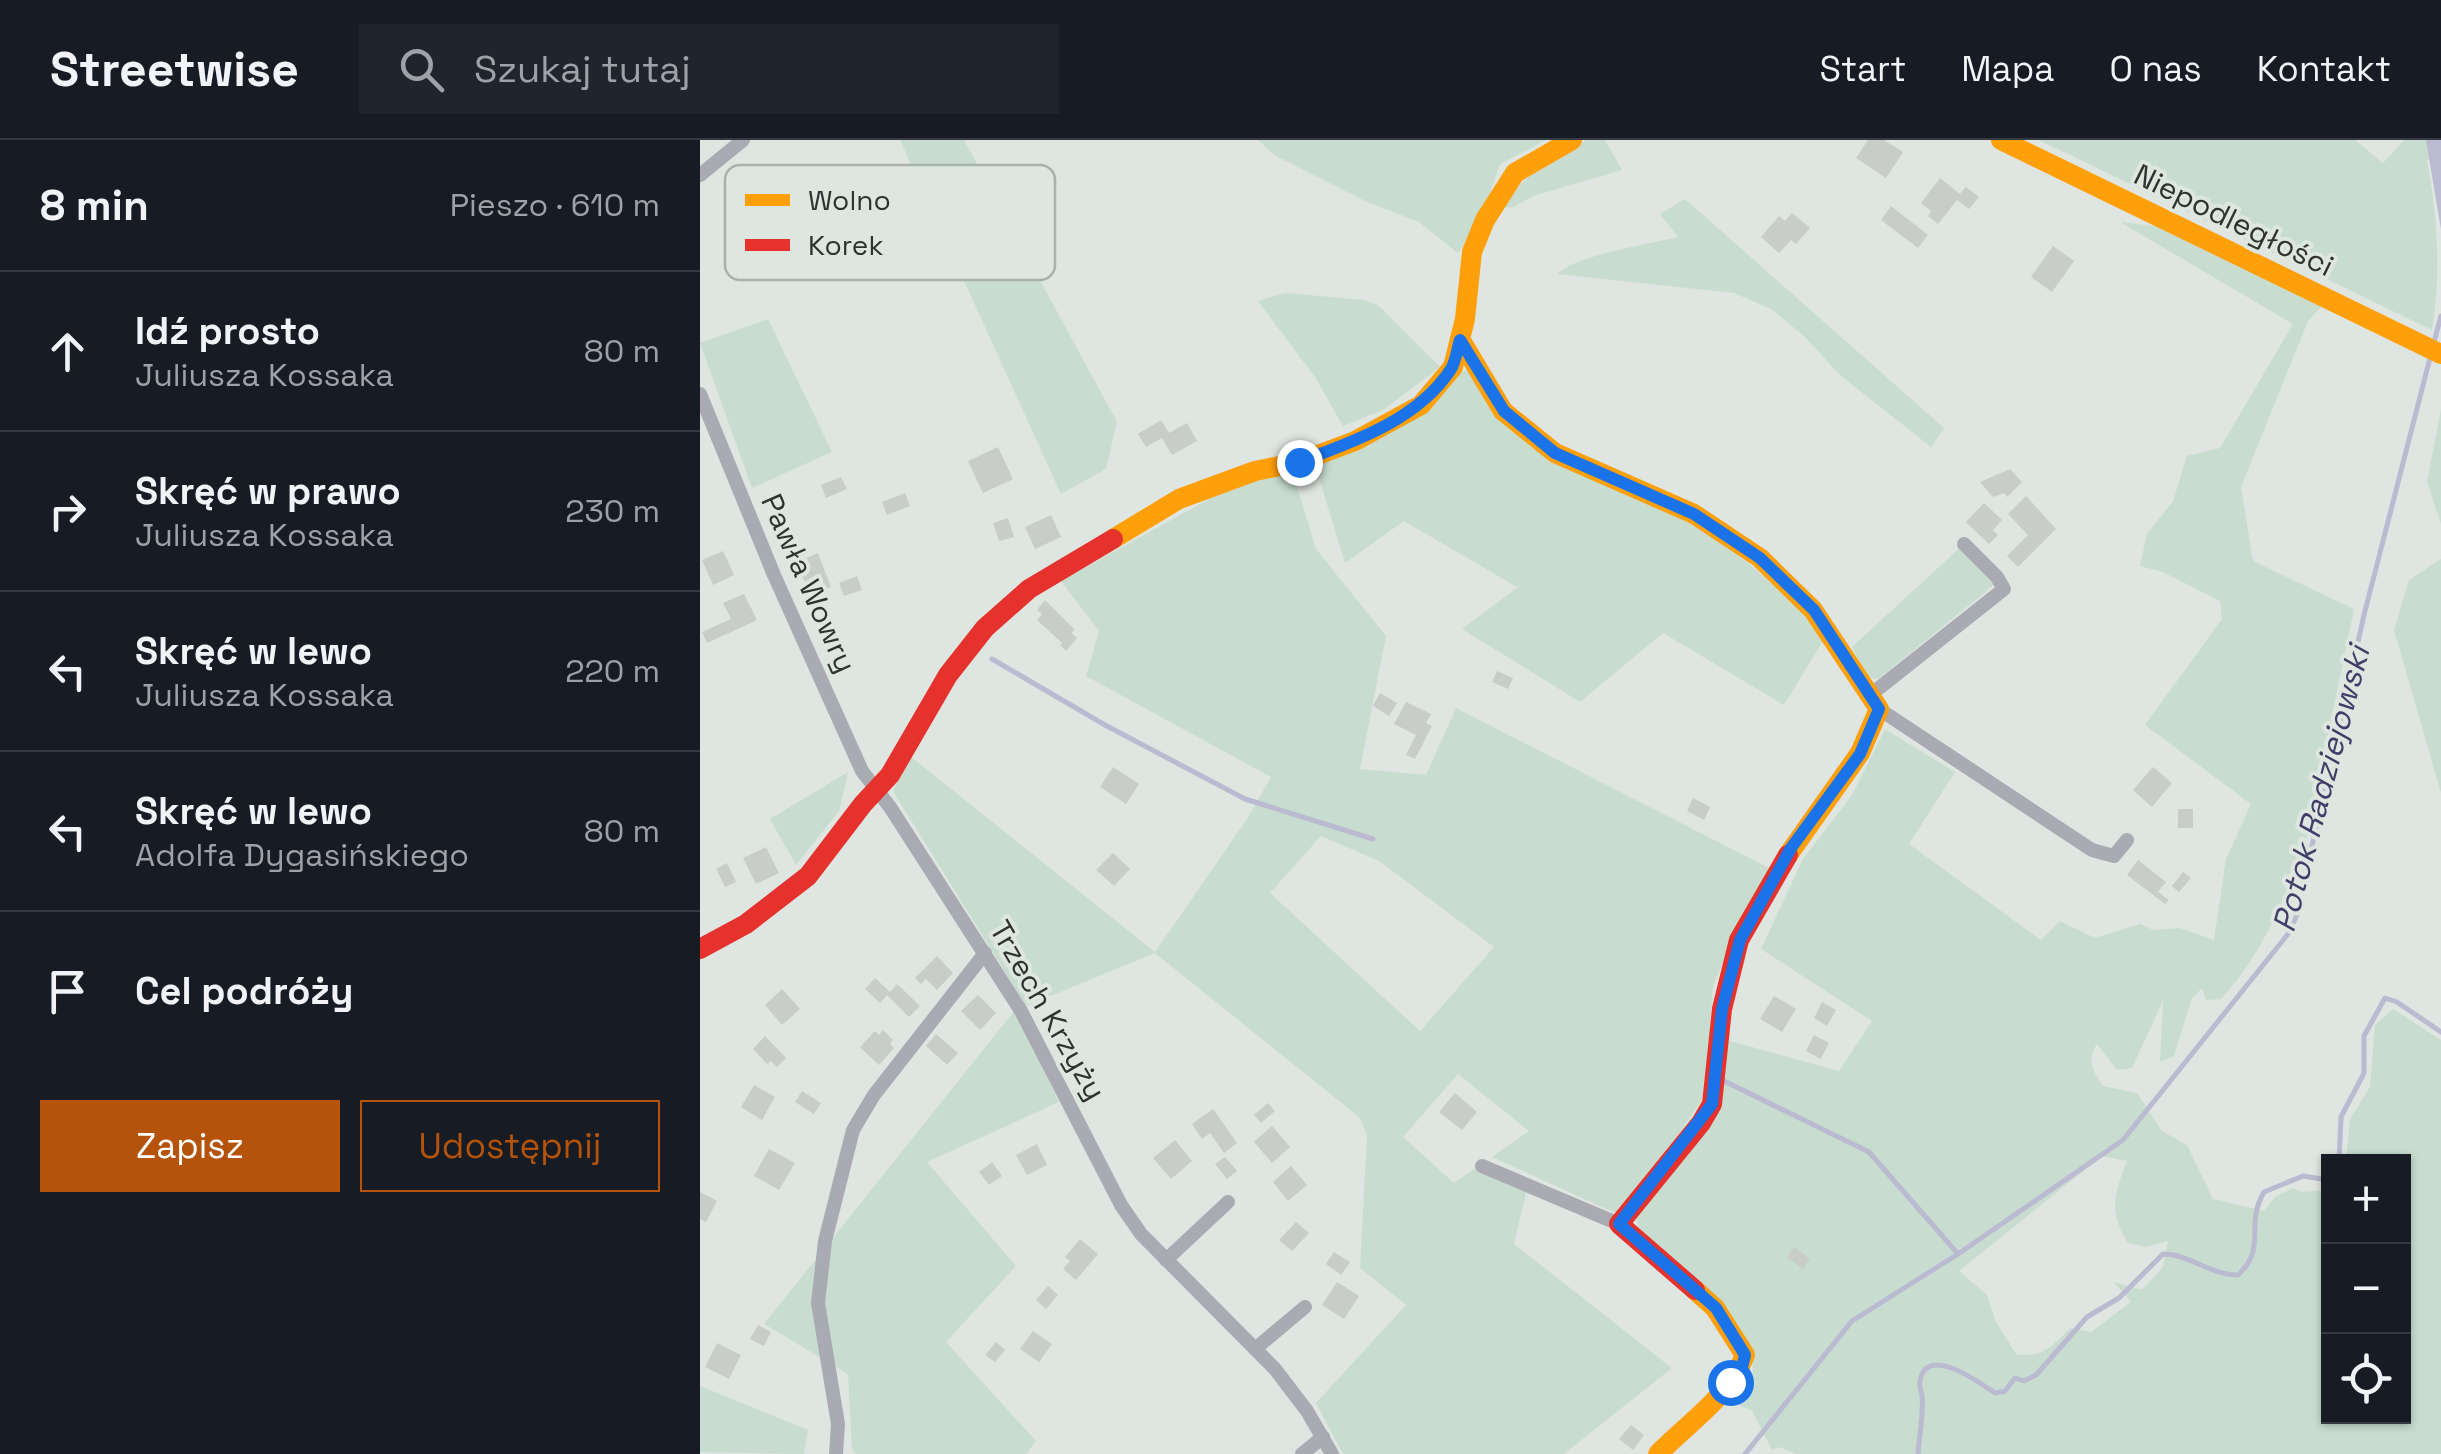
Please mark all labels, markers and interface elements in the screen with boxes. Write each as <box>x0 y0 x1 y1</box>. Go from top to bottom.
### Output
search box <box>359 24 1059 114</box>
text: Streetwise <box>50 39 299 100</box>
icon: search <box>394 42 449 97</box>
text: Szukaj tutaj <box>474 45 691 93</box>
text: Start <box>1819 47 1906 91</box>
text: Mapa <box>1961 47 2054 91</box>
text: O nas <box>2109 47 2202 91</box>
text: Kontakt <box>2257 47 2391 91</box>
street label: Niepodległości <box>2128 155 2340 285</box>
legend <box>725 165 1055 280</box>
text: 8 min <box>40 179 149 232</box>
text: Wolno <box>808 182 891 218</box>
text: Pieszo · 610 m <box>450 185 660 225</box>
text: Korek <box>808 227 884 263</box>
text: Idź prosto <box>135 307 320 355</box>
icon: ahead <box>40 324 95 379</box>
text: 80 m <box>584 331 660 371</box>
text: Juliusza Kossaka <box>135 355 394 395</box>
route end <box>1277 440 1323 486</box>
text: Skręć w prawo <box>135 467 401 515</box>
icon: right <box>40 484 95 539</box>
street label: Pawła Wowry <box>752 488 866 678</box>
text: 230 m <box>565 491 660 531</box>
text: Juliusza Kossaka <box>135 515 394 555</box>
text: Skręć w lewo <box>135 627 372 675</box>
water label: Potok Radziejowski <box>2264 638 2379 936</box>
icon: left <box>40 644 95 699</box>
text: 220 m <box>565 651 660 691</box>
text: Juliusza Kossaka <box>135 675 394 715</box>
text: Skręć w lewo <box>135 787 372 835</box>
icon: left <box>40 804 95 859</box>
text: 80 m <box>584 811 660 851</box>
text: Adolfa Dygasińskiego <box>135 835 469 875</box>
street label: Trzech Krzyży <box>981 913 1115 1107</box>
icon: arrive <box>40 964 95 1019</box>
text: Cel podróży <box>135 967 353 1015</box>
button: Zapisz <box>40 1100 340 1192</box>
button: Udostępnij <box>360 1100 660 1192</box>
map controls <box>2321 1154 2411 1424</box>
button: + <box>2321 1154 2411 1244</box>
button: − <box>2321 1244 2411 1334</box>
button: locate <box>2321 1334 2411 1424</box>
route start <box>1708 1360 1754 1406</box>

